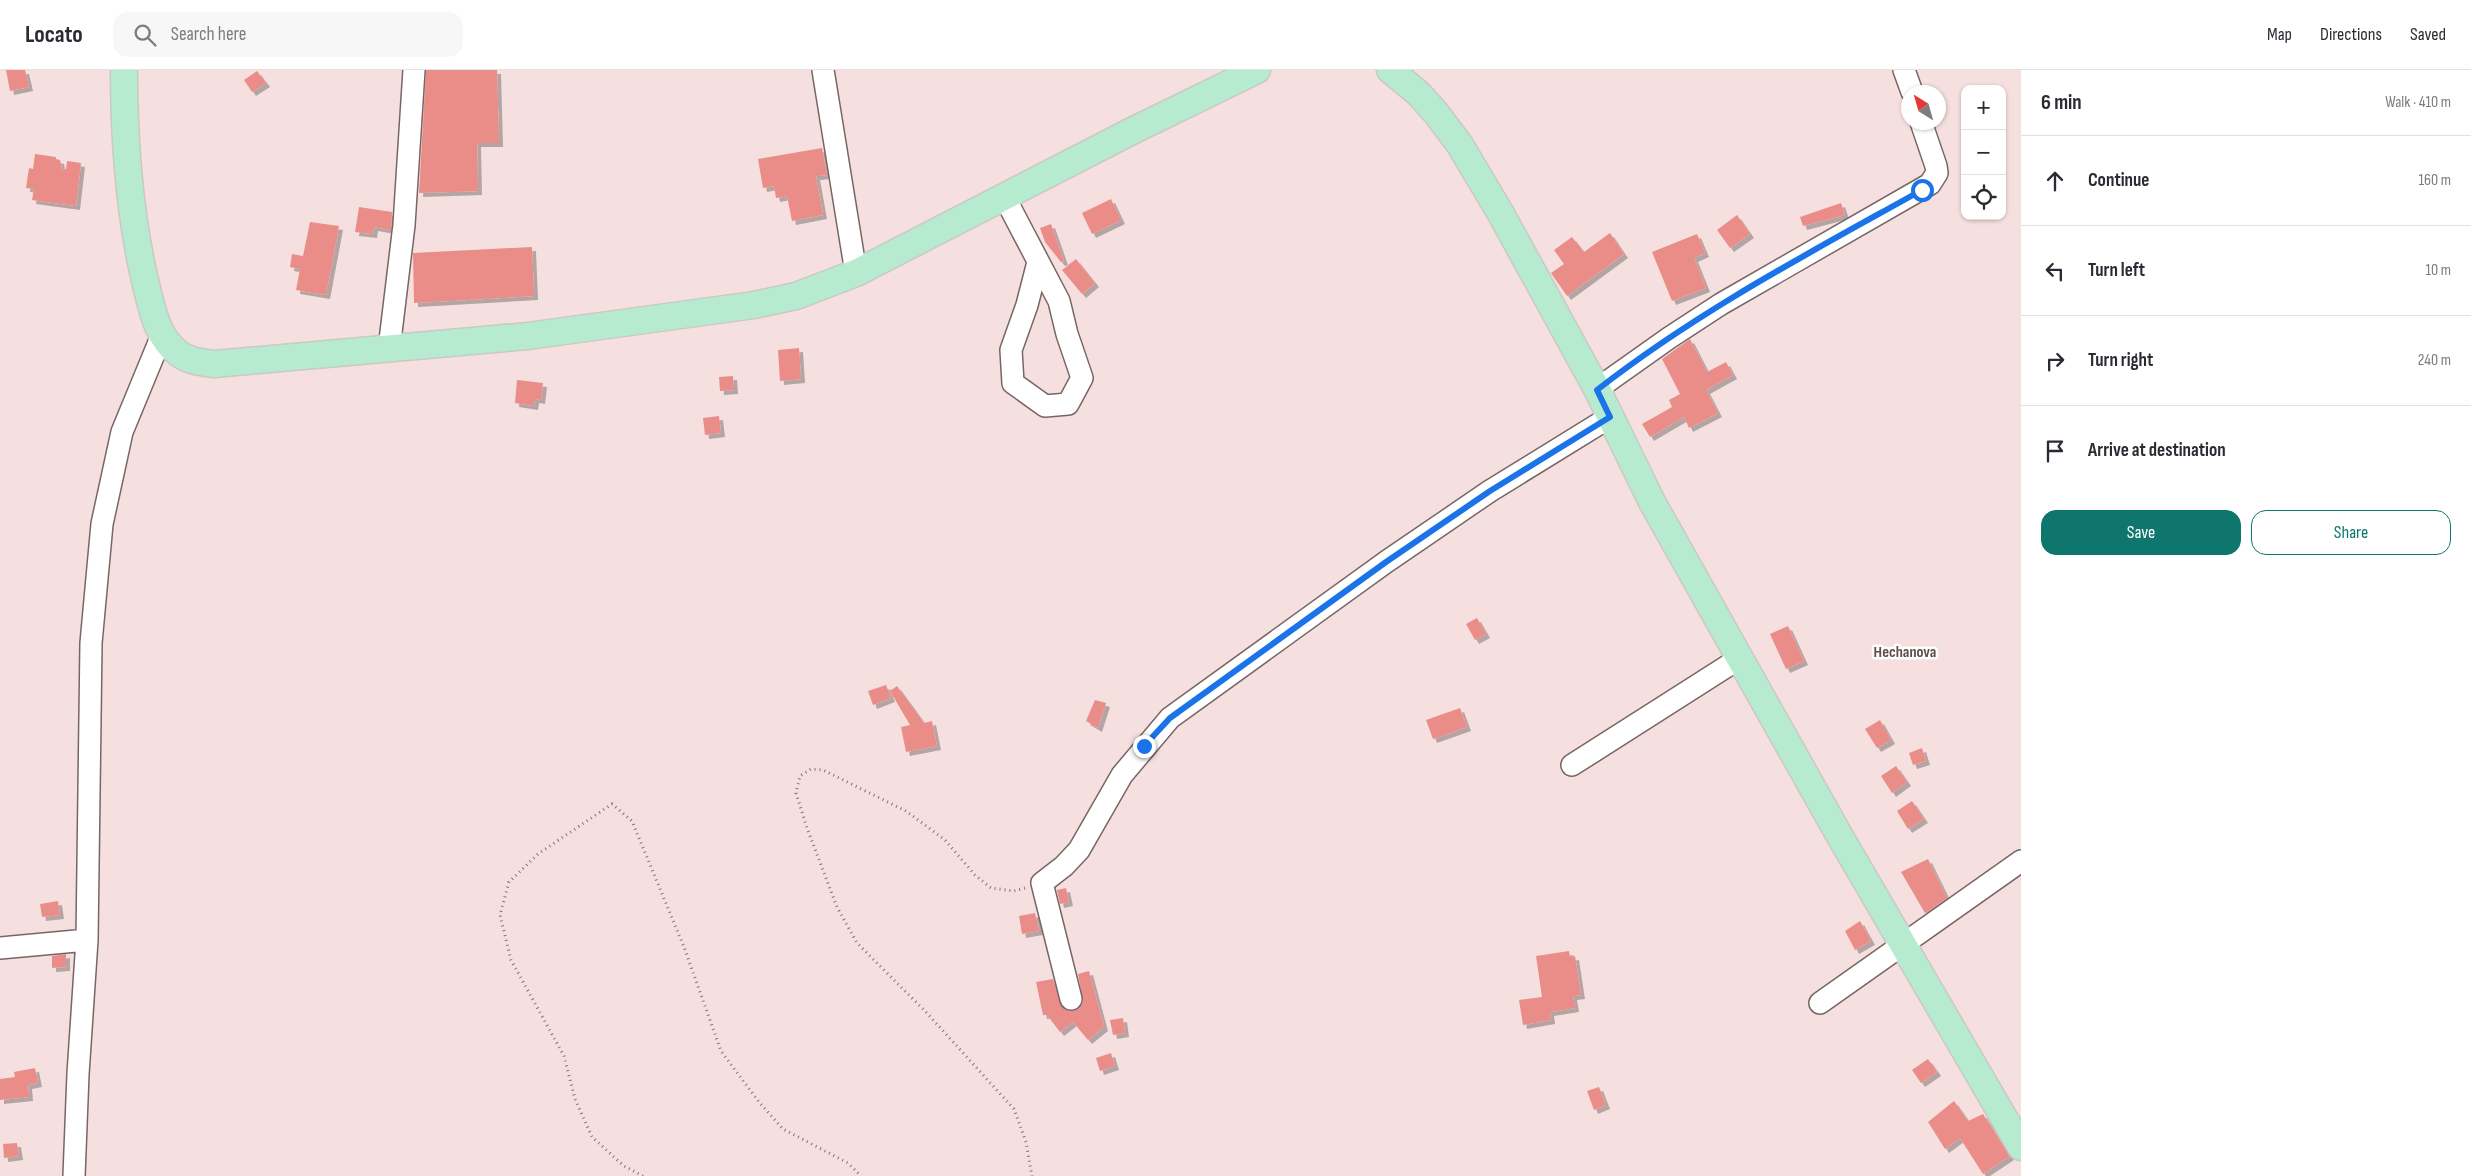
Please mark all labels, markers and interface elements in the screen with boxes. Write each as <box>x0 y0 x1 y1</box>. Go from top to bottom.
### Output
search box <box>113 12 463 57</box>
text: Locato <box>25 20 83 49</box>
icon: search <box>131 21 159 49</box>
text: Search here <box>171 23 246 46</box>
text: Map <box>2267 24 2292 45</box>
text: Directions <box>2320 24 2382 45</box>
text: Saved <box>2410 24 2446 45</box>
north arrow <box>1901 85 1946 130</box>
map controls <box>1961 85 2006 220</box>
button: + <box>1961 85 2006 130</box>
text: 6 min <box>2041 90 2082 115</box>
text: Walk · 410 m <box>2385 93 2451 112</box>
button: − <box>1961 130 2006 175</box>
icon: ahead <box>2041 167 2069 195</box>
text: Continue <box>2088 169 2149 192</box>
text: 160 m <box>2418 171 2451 190</box>
button: locate <box>1961 175 2006 220</box>
route start <box>1911 179 1934 202</box>
icon: left <box>2041 257 2069 285</box>
text: Turn left <box>2088 259 2145 282</box>
text: 10 m <box>2425 261 2451 280</box>
icon: right <box>2041 347 2069 375</box>
text: Turn right <box>2088 349 2153 372</box>
text: 240 m <box>2418 351 2451 370</box>
icon: arrive <box>2041 437 2069 465</box>
text: Arrive at destination <box>2088 439 2226 462</box>
button: Save <box>2041 510 2241 555</box>
button: Share <box>2251 510 2451 555</box>
district label: Hechanova <box>1874 643 1936 662</box>
route end <box>1133 735 1156 758</box>

